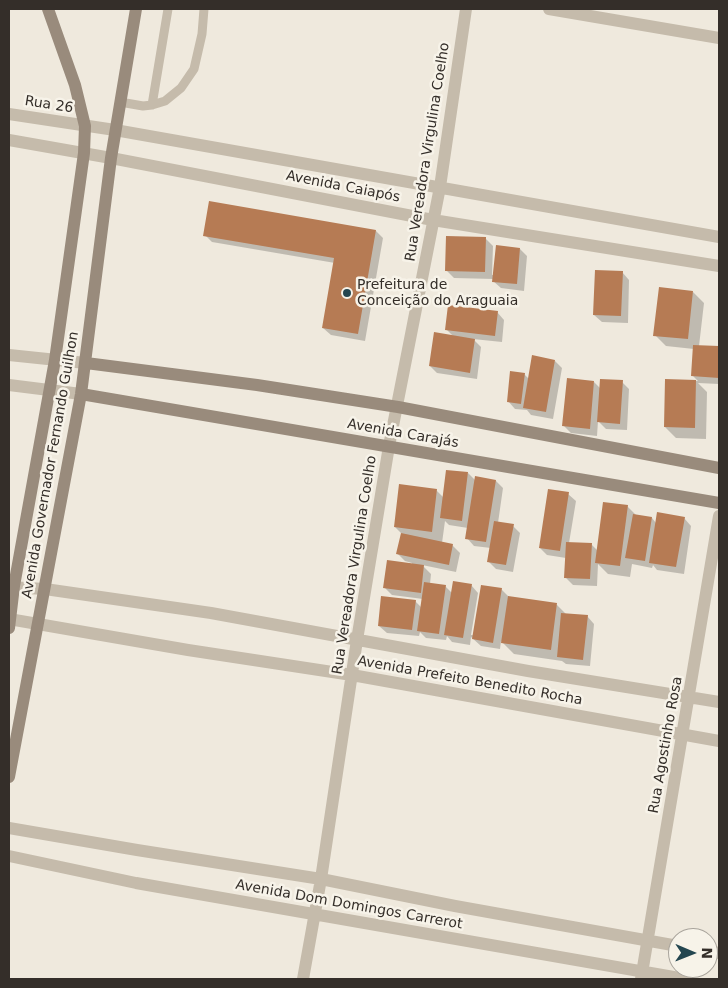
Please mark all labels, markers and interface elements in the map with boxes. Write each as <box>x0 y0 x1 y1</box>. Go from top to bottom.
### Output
street label: Rua Vereadora Virgulina Coelho <box>402 41 454 263</box>
street label: Rua 26 <box>24 93 74 117</box>
street label: Avenida Caiapós <box>285 168 401 206</box>
place label: Prefeitura de Conceição do Araguaia <box>357 277 518 310</box>
marker: Prefeitura de Conceição do Araguaia <box>341 287 353 299</box>
street label: Avenida Governador Fernando Guilhon <box>19 330 83 600</box>
street label: Avenida Carajás <box>346 416 460 452</box>
street label: Rua Vereadora Virgulina Coelho <box>329 454 381 676</box>
street label: Avenida Prefeito Benedito Rocha <box>356 653 584 709</box>
street label: Rua Agostinho Rosa <box>646 675 686 815</box>
street label: Avenida Dom Domingos Carrerot <box>234 877 464 933</box>
north arrow <box>668 928 718 978</box>
text: N <box>699 947 715 959</box>

